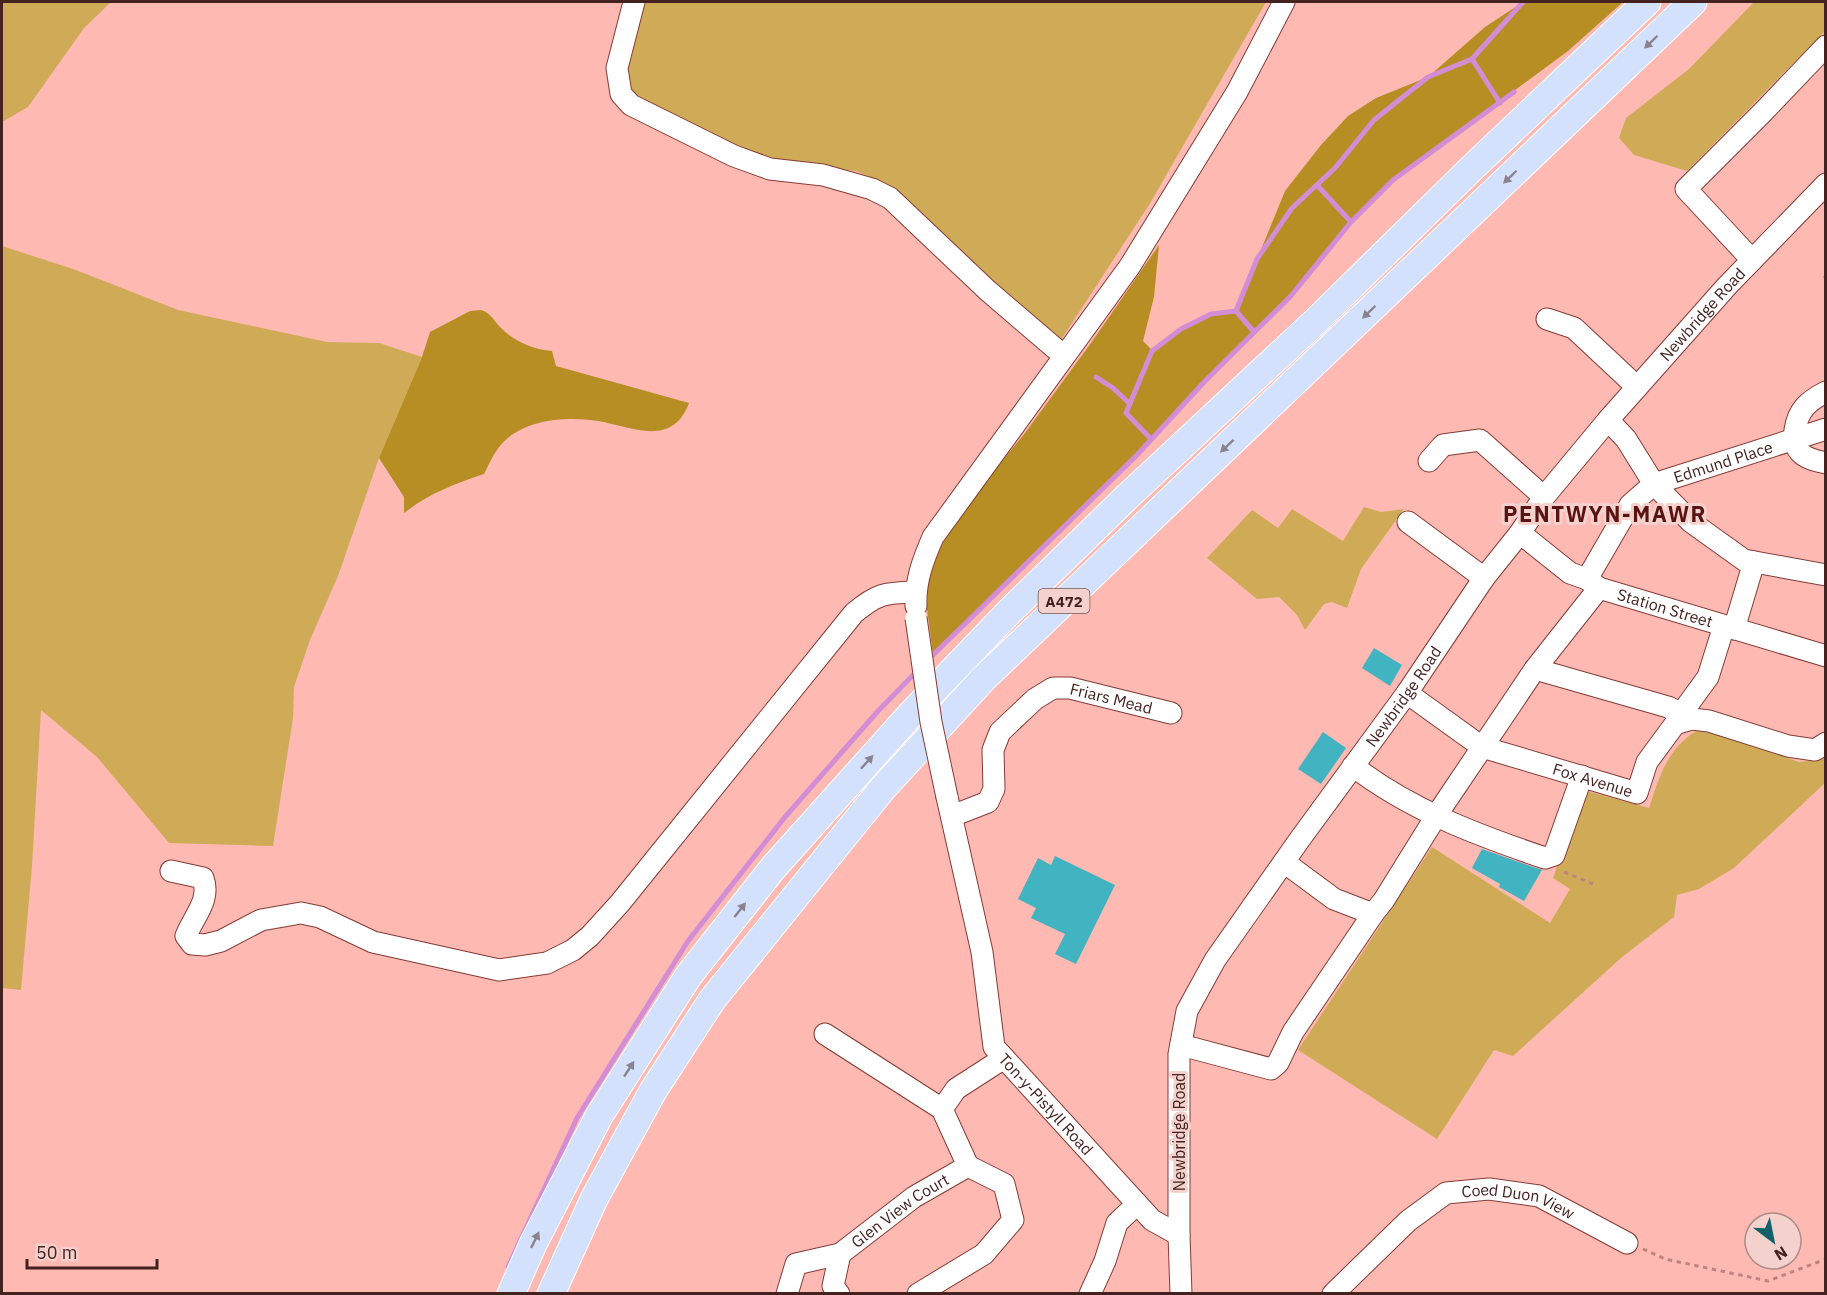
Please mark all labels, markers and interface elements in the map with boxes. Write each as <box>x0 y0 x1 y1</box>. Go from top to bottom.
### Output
one-way arrow <box>1643 35 1658 49</box>
one-way arrow <box>1503 169 1517 183</box>
street label: Newbridge Road <box>1655 263 1749 365</box>
one-way arrow <box>1362 305 1377 319</box>
street label: Edmund Place <box>1671 437 1775 487</box>
one-way arrow <box>1220 439 1235 453</box>
district label: PENTWYN-MAWR <box>1503 499 1707 528</box>
street label: Station Street <box>1615 584 1715 632</box>
road number: A472 <box>1038 589 1090 613</box>
street label: Newbridge Road <box>1361 642 1446 751</box>
street label: Friars Mead <box>1068 678 1155 718</box>
one-way arrow <box>860 754 874 769</box>
street label: Fox Avenue <box>1550 759 1635 801</box>
one-way arrow <box>734 902 746 917</box>
street label: Ton-y-Pistyll Road <box>995 1049 1098 1159</box>
one-way arrow <box>623 1061 634 1077</box>
street label: Newbridge Road <box>1169 1073 1189 1191</box>
street label: Glen View Court <box>847 1169 952 1252</box>
street label: Coed Duon View <box>1461 1179 1578 1223</box>
north arrow <box>1743 1211 1803 1271</box>
one-way arrow <box>530 1231 540 1248</box>
scale bar <box>27 1232 158 1270</box>
text: 50 m <box>36 1241 78 1264</box>
text: N <box>1771 1242 1791 1265</box>

